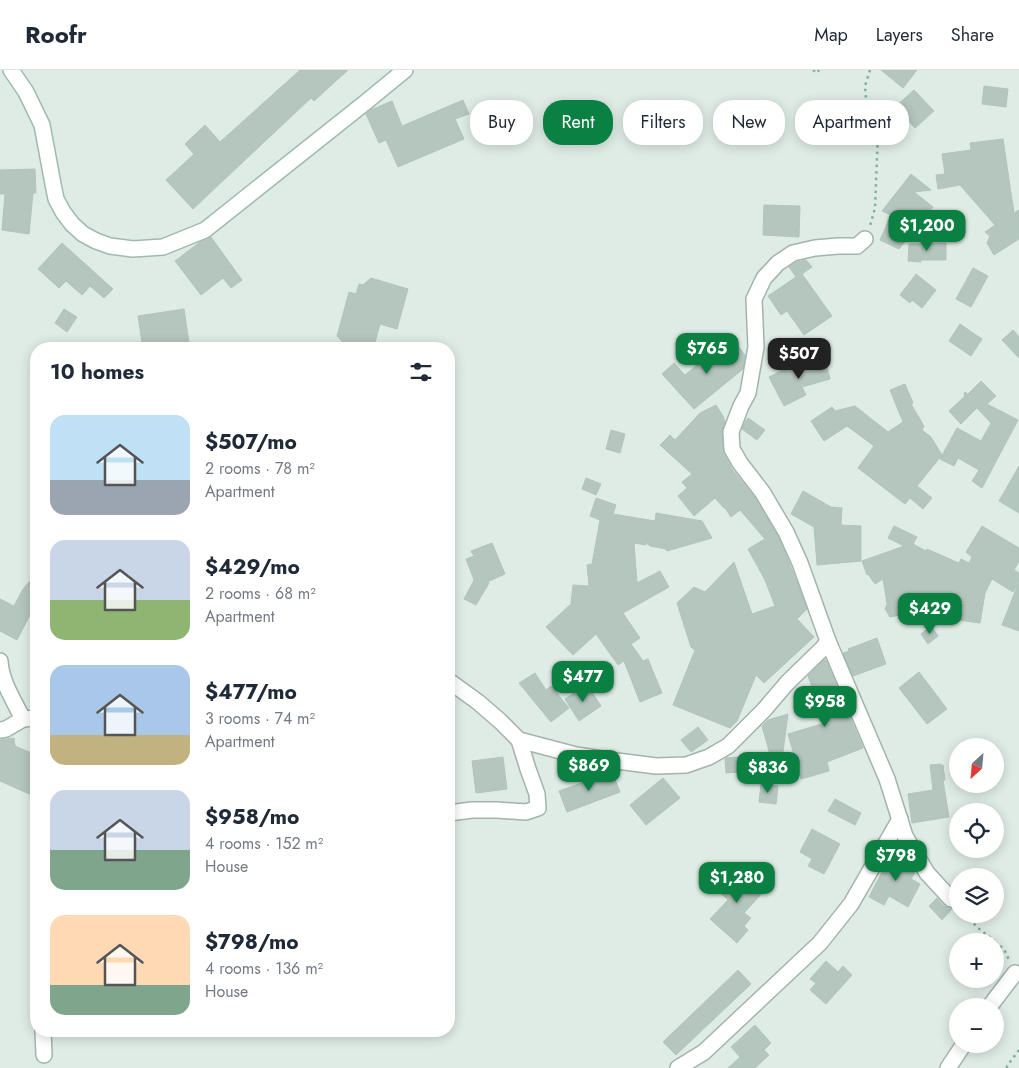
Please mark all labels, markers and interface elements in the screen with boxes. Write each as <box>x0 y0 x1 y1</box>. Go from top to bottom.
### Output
text: Roofr <box>25 17 87 52</box>
text: Map <box>814 22 848 48</box>
text: Layers <box>876 22 923 48</box>
text: Share <box>951 22 994 48</box>
chip: Buy <box>470 100 533 145</box>
chip: Rent <box>543 100 613 145</box>
chip: Filters <box>623 100 703 145</box>
chip: New <box>713 100 785 145</box>
chip: Apartment <box>795 100 909 145</box>
pin: $1,200 <box>886 210 968 252</box>
text: $1,200 <box>900 214 954 237</box>
pin: $765 <box>677 332 737 375</box>
text: $765 <box>687 337 727 360</box>
pin: $507 <box>769 338 829 380</box>
text: $507 <box>779 342 819 365</box>
text: 10 homes <box>50 357 144 387</box>
icon: filters <box>407 358 435 386</box>
text: $507/mo <box>205 427 297 457</box>
icon: home <box>90 435 150 495</box>
text: 2 rooms · 78 m² <box>205 457 315 480</box>
text: Apartment <box>205 480 275 503</box>
text: $429/mo <box>205 552 300 582</box>
icon: home <box>90 560 150 620</box>
text: 2 rooms · 68 m² <box>205 582 316 605</box>
pin: $429 <box>900 592 960 635</box>
text: $429 <box>909 597 951 620</box>
text: Apartment <box>205 605 275 628</box>
pin: $477 <box>553 660 613 703</box>
text: $477 <box>563 665 603 688</box>
text: $477/mo <box>205 677 297 707</box>
icon: home <box>90 685 150 745</box>
pin: $958 <box>795 686 855 728</box>
text: $958 <box>804 690 846 713</box>
text: 3 rooms · 74 m² <box>205 707 315 730</box>
text: Apartment <box>205 730 275 753</box>
north arrow <box>949 738 1004 792</box>
map controls <box>949 738 1004 1053</box>
pin: $869 <box>559 750 619 792</box>
pin: $836 <box>738 752 798 794</box>
text: $869 <box>568 754 610 777</box>
text: $836 <box>748 756 788 779</box>
text: $958/mo <box>205 802 299 832</box>
button: locate <box>949 803 1004 858</box>
icon: home <box>90 810 150 870</box>
text: 4 rooms · 152 m² <box>205 832 323 855</box>
pin: $798 <box>866 840 926 882</box>
text: $798 <box>876 844 916 867</box>
text: House <box>205 855 248 878</box>
pin: $1,280 <box>696 862 778 904</box>
text: $1,280 <box>710 866 764 889</box>
button: layers <box>949 868 1004 923</box>
text: $798/mo <box>205 927 299 957</box>
button: + <box>949 933 1004 988</box>
icon: home <box>90 935 150 995</box>
text: 4 rooms · 136 m² <box>205 957 323 980</box>
text: House <box>205 980 248 1003</box>
button: − <box>949 998 1004 1053</box>

